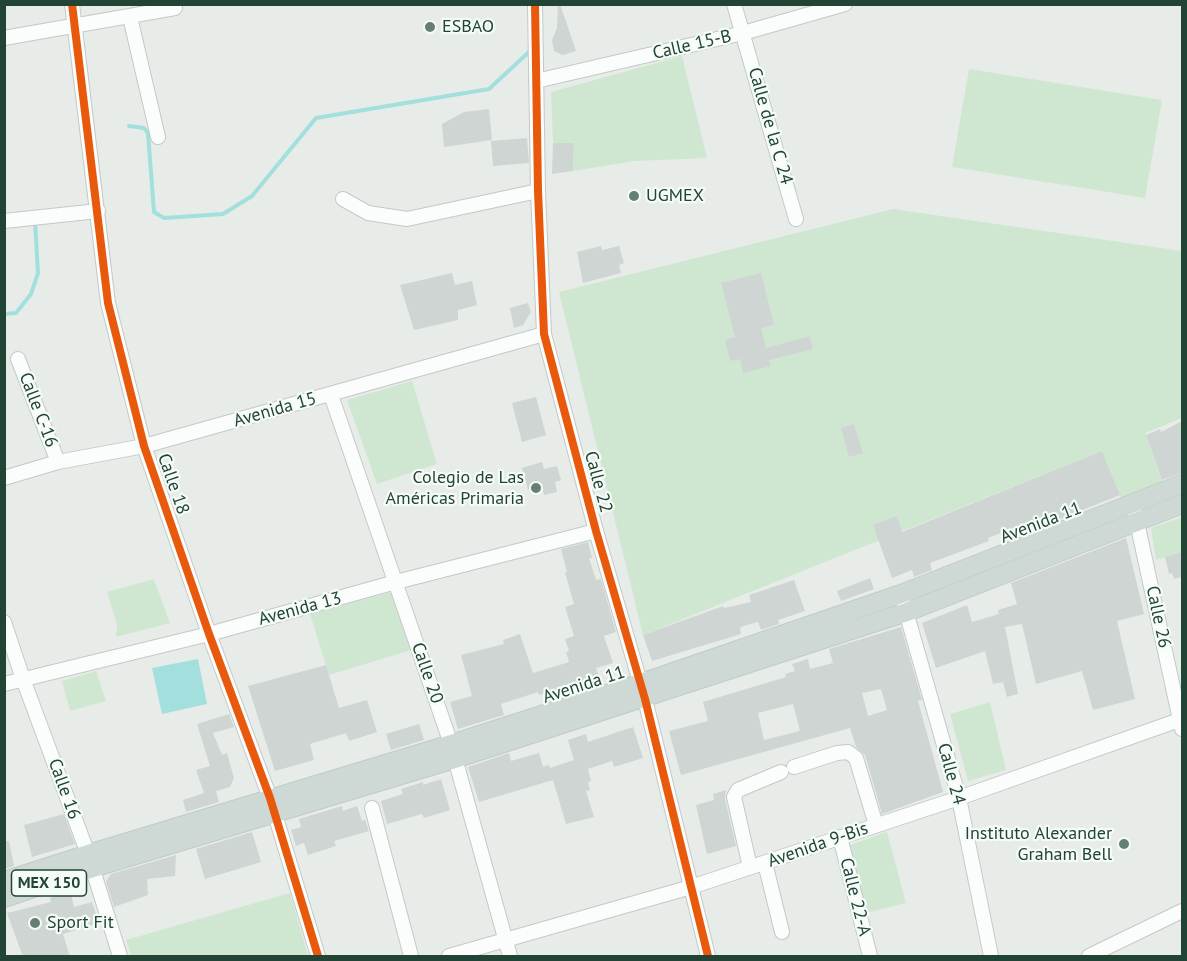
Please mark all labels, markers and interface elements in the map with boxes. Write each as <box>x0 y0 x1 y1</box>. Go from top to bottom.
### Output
place label: ESBAO <box>442 16 494 38</box>
marker: ESBAO <box>423 20 437 34</box>
street label: Calle 15-B <box>651 25 733 65</box>
street label: Calle de la C 24 <box>743 65 797 187</box>
place label: UGMEX <box>646 185 704 207</box>
marker: UGMEX <box>627 189 641 203</box>
street label: Calle C-16 <box>14 370 62 450</box>
street label: Avenida 15 <box>231 388 319 432</box>
street label: Calle 22 <box>579 449 617 515</box>
street label: Calle 18 <box>153 451 193 517</box>
place label: Colegio de Las Américas Primaria <box>386 467 524 510</box>
marker: Colegio de Las Américas Primaria <box>529 481 543 495</box>
street label: Avenida 11 <box>997 498 1085 548</box>
street label: Calle 26 <box>1141 584 1175 650</box>
street label: Avenida 13 <box>256 588 344 630</box>
street label: Calle 20 <box>407 640 447 706</box>
street label: Avenida 11 <box>540 662 628 708</box>
street label: Calle 24 <box>932 741 970 807</box>
street label: Calle 16 <box>43 756 85 822</box>
street label: Avenida 9-Bis <box>765 818 871 872</box>
place label: Instituto Alexander Graham Bell <box>965 823 1112 866</box>
marker: Instituto Alexander Graham Bell <box>1117 837 1131 851</box>
street label: Calle 22-A <box>835 856 875 938</box>
road number: MEX 150 <box>11 870 86 896</box>
place label: Sport Fit <box>47 912 114 934</box>
marker: Sport Fit <box>28 916 42 930</box>

